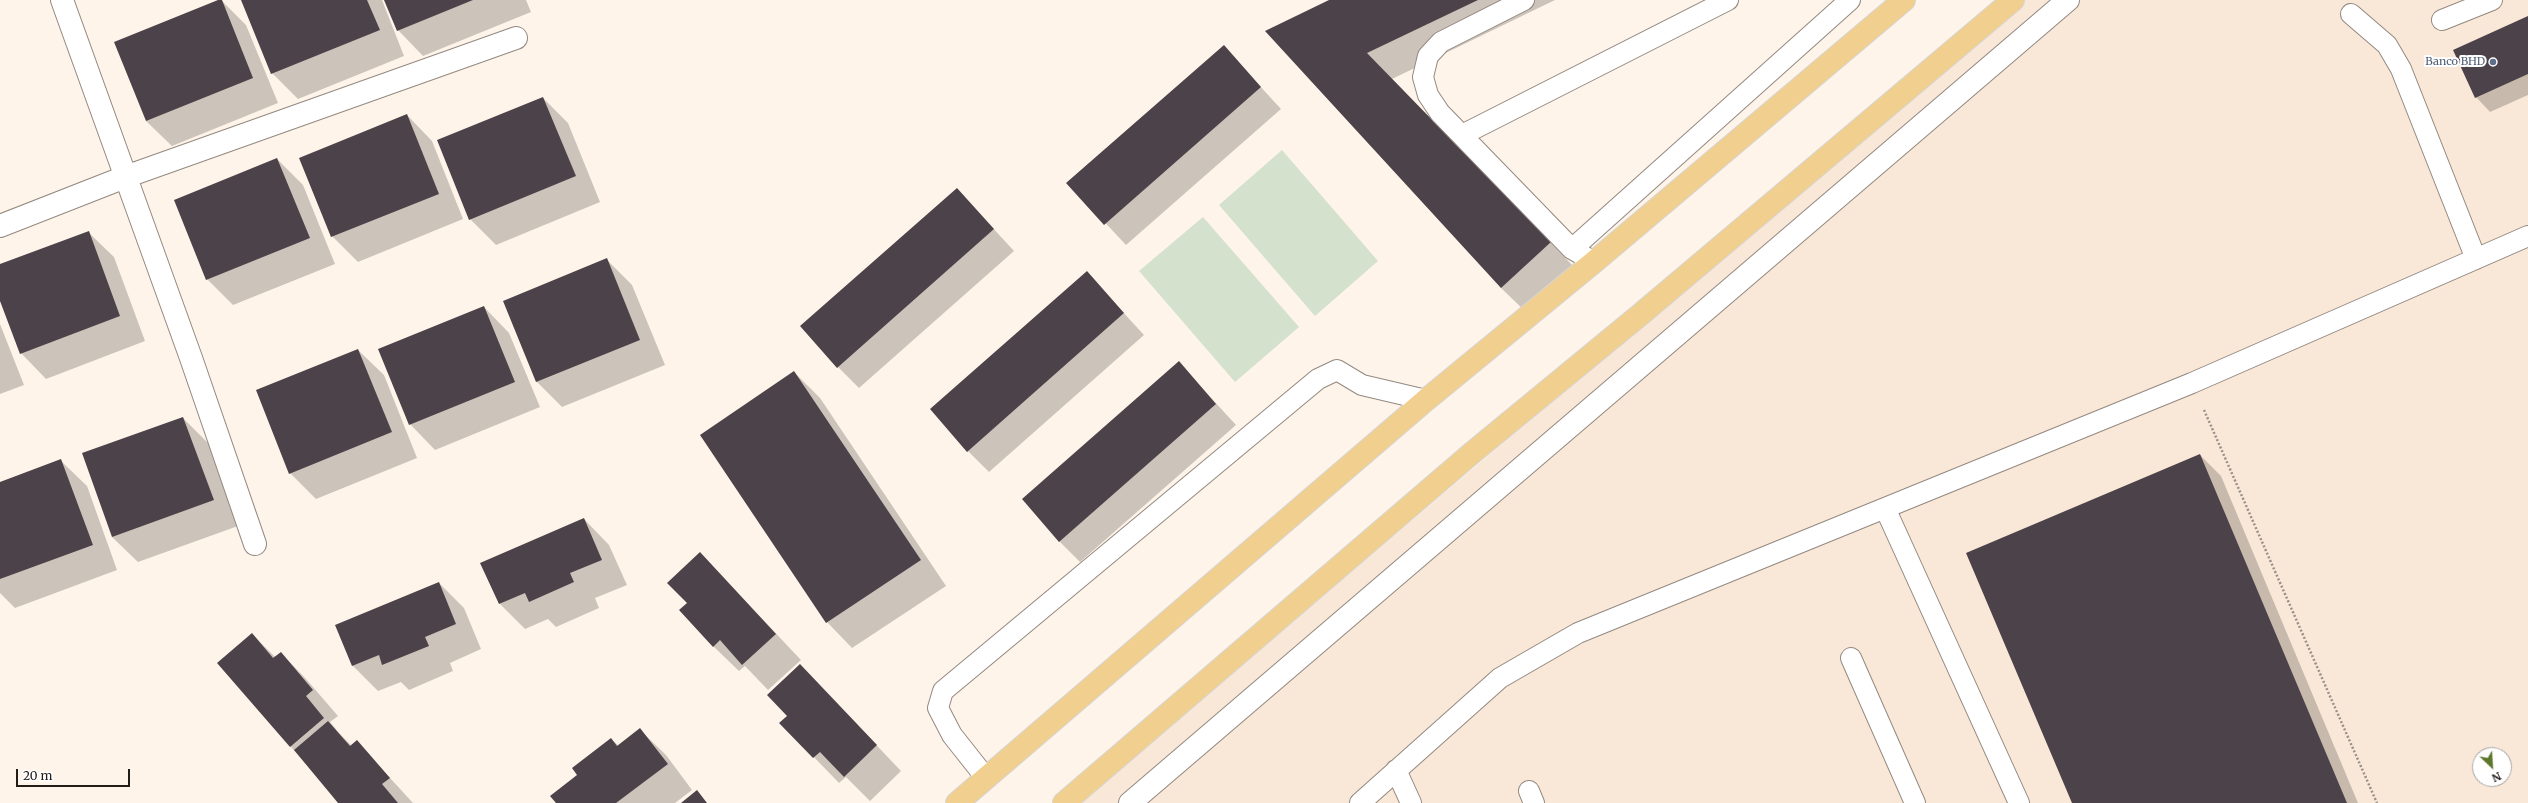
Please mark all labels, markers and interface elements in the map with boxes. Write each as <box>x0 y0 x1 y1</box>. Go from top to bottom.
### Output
place label: Banco BHD <box>2425 55 2485 69</box>
marker: Banco BHD <box>2488 57 2498 67</box>
north arrow <box>2472 747 2512 787</box>
scale bar <box>18 761 132 787</box>
text: 20 m <box>23 768 52 783</box>
text: N <box>2490 769 2504 785</box>

